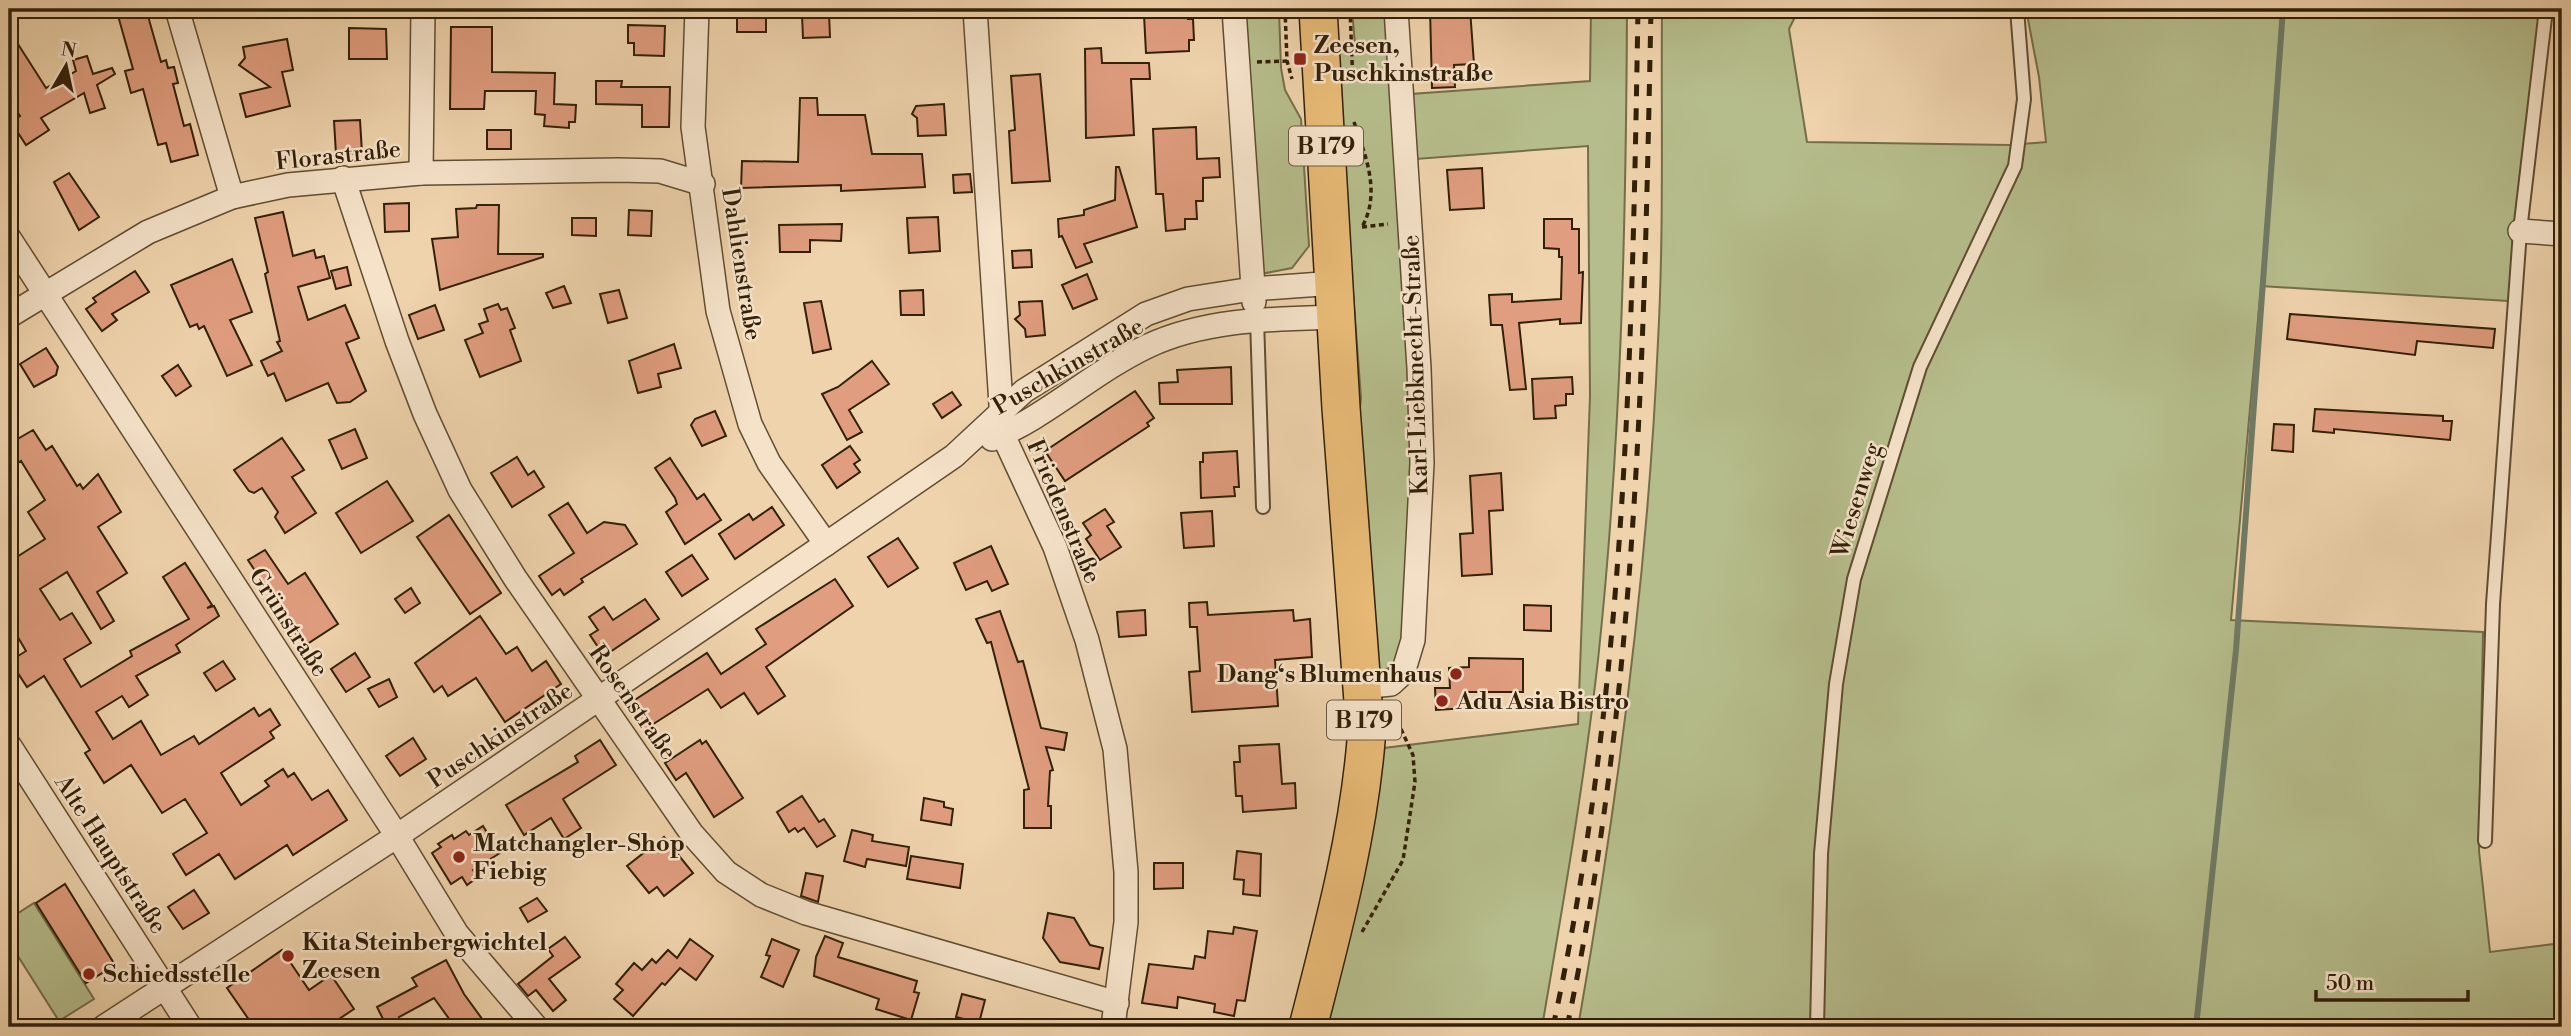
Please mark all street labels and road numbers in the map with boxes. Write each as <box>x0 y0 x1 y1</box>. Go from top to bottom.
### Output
road number: B 179 <box>1289 127 1363 166</box>
street label: Florastraße <box>274 134 402 177</box>
street label: Dahlienstraße <box>714 186 768 342</box>
street label: Karl-Liebknecht-Straße <box>1396 234 1436 496</box>
street label: Puschkinstraße <box>988 312 1149 422</box>
street label: Friedenstraße <box>1019 435 1107 588</box>
street label: Wiesenweg <box>1825 439 1889 562</box>
street label: Grünstraße <box>242 562 334 683</box>
street label: Rosenstraße <box>581 639 683 766</box>
street label: Puschkinstraße <box>422 676 579 796</box>
road number: B 179 <box>1327 700 1401 740</box>
street label: Alte Hauptstraße <box>47 769 173 940</box>

